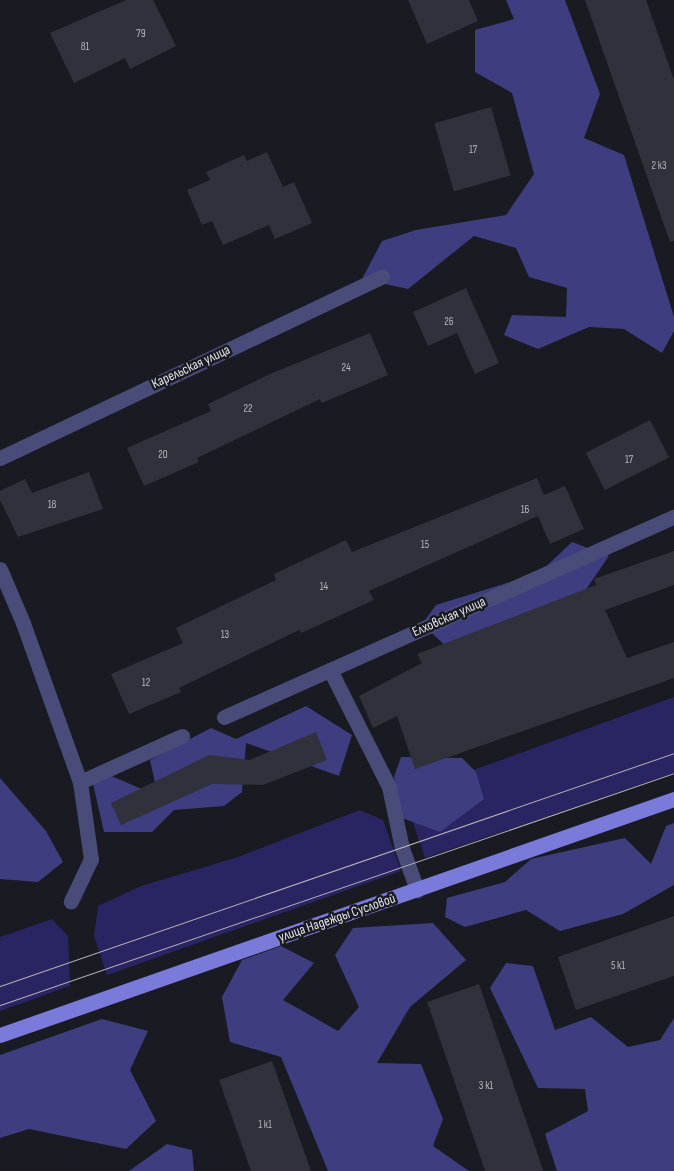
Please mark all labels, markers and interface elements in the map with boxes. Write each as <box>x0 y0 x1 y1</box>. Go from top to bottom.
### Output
house number: 79 <box>136 27 146 41</box>
house number: 81 <box>81 40 89 54</box>
house number: 17 <box>469 143 477 157</box>
house number: 2 к3 <box>651 159 667 173</box>
house number: 26 <box>444 315 454 329</box>
street label: Карельская улица <box>149 342 233 392</box>
house number: 24 <box>341 361 351 375</box>
house number: 22 <box>243 402 253 416</box>
house number: 20 <box>158 448 168 462</box>
house number: 17 <box>625 453 633 467</box>
house number: 18 <box>48 498 56 512</box>
house number: 16 <box>521 503 529 517</box>
house number: 15 <box>421 538 429 552</box>
house number: 14 <box>320 580 328 594</box>
street label: Елховская улица <box>410 593 488 641</box>
house number: 13 <box>221 628 229 642</box>
house number: 12 <box>142 676 150 690</box>
street label: улица Надежды Сусловой <box>276 890 398 946</box>
house number: 5 к1 <box>611 959 625 973</box>
house number: 3 к1 <box>479 1079 493 1093</box>
house number: 1 к1 <box>258 1118 272 1132</box>

